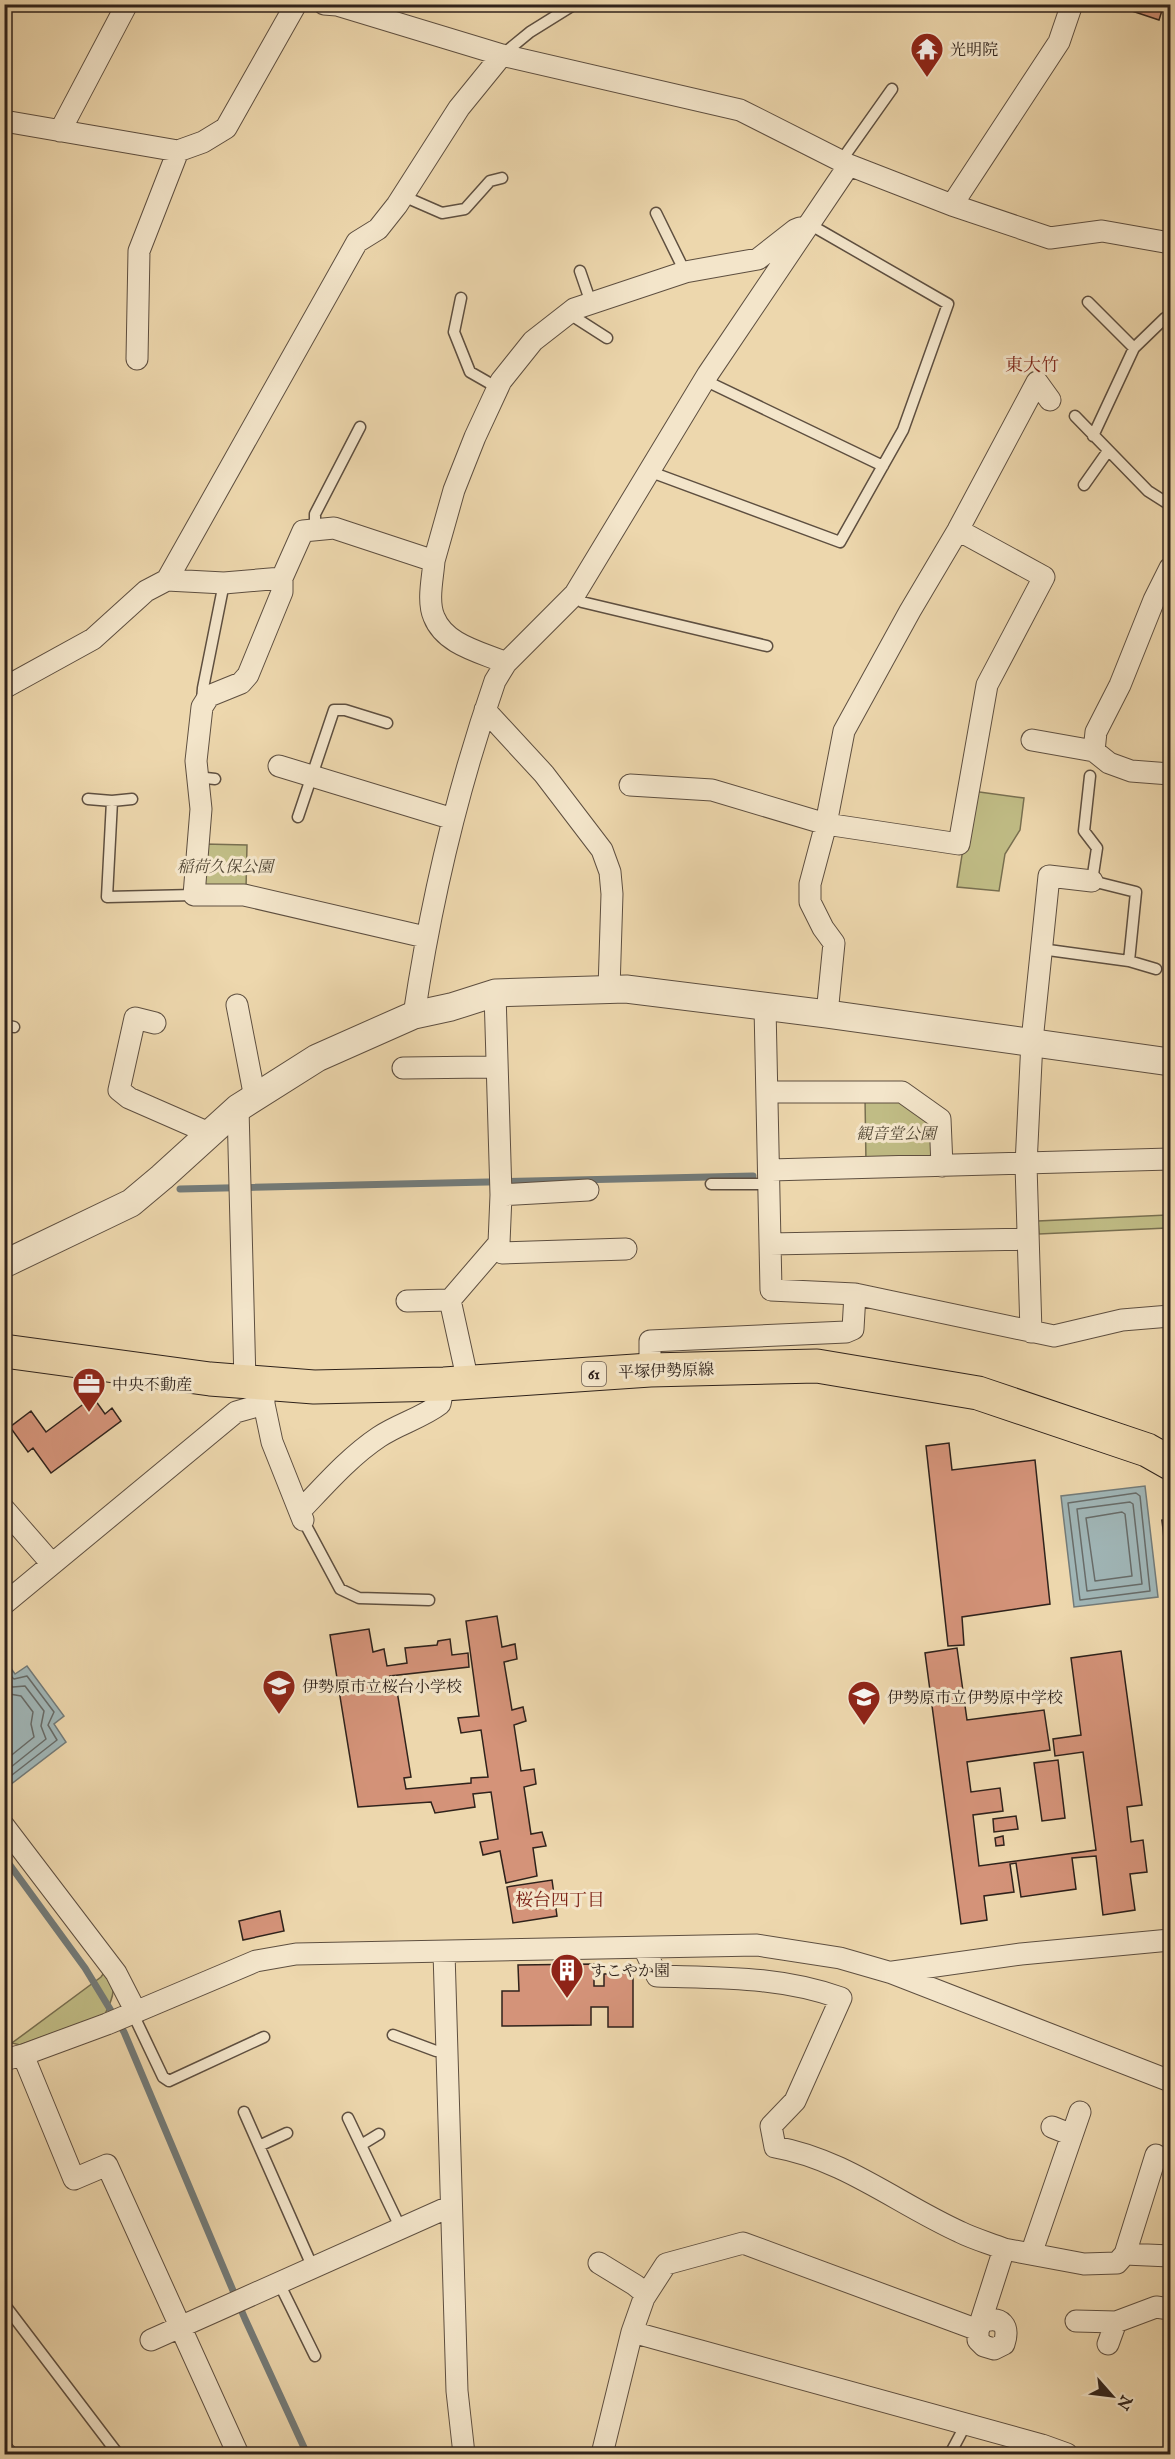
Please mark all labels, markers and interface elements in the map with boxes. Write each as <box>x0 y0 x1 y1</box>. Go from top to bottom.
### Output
temple icon: 光明院 <box>909 31 945 78</box>
place label: 光明院 <box>950 41 998 61</box>
district label: 東大竹 <box>1005 355 1059 378</box>
park label: 稲荷久保公園 <box>177 858 276 878</box>
park label: 観音堂公園 <box>856 1125 939 1145</box>
street label: 平塚伊勢原線 <box>618 1360 714 1384</box>
road number: 61 <box>582 1362 606 1386</box>
office icon: 中央不動産 <box>71 1366 107 1413</box>
place label: 中央不動産 <box>112 1376 192 1396</box>
school or university icon: 伊勢原市立桜台小学校 <box>261 1668 297 1715</box>
place label: 伊勢原市立桜台小学校 <box>302 1678 462 1698</box>
school or university icon: 伊勢原市立伊勢原中学校 <box>846 1679 882 1726</box>
place label: 伊勢原市立伊勢原中学校 <box>887 1689 1063 1709</box>
district label: 桜台四丁目 <box>515 1890 605 1913</box>
building icon: すこやか園 <box>549 1952 585 1999</box>
place label: すこやか園 <box>590 1962 670 1982</box>
north arrow <box>1082 2366 1142 2426</box>
text: N <box>1111 2390 1136 2413</box>

